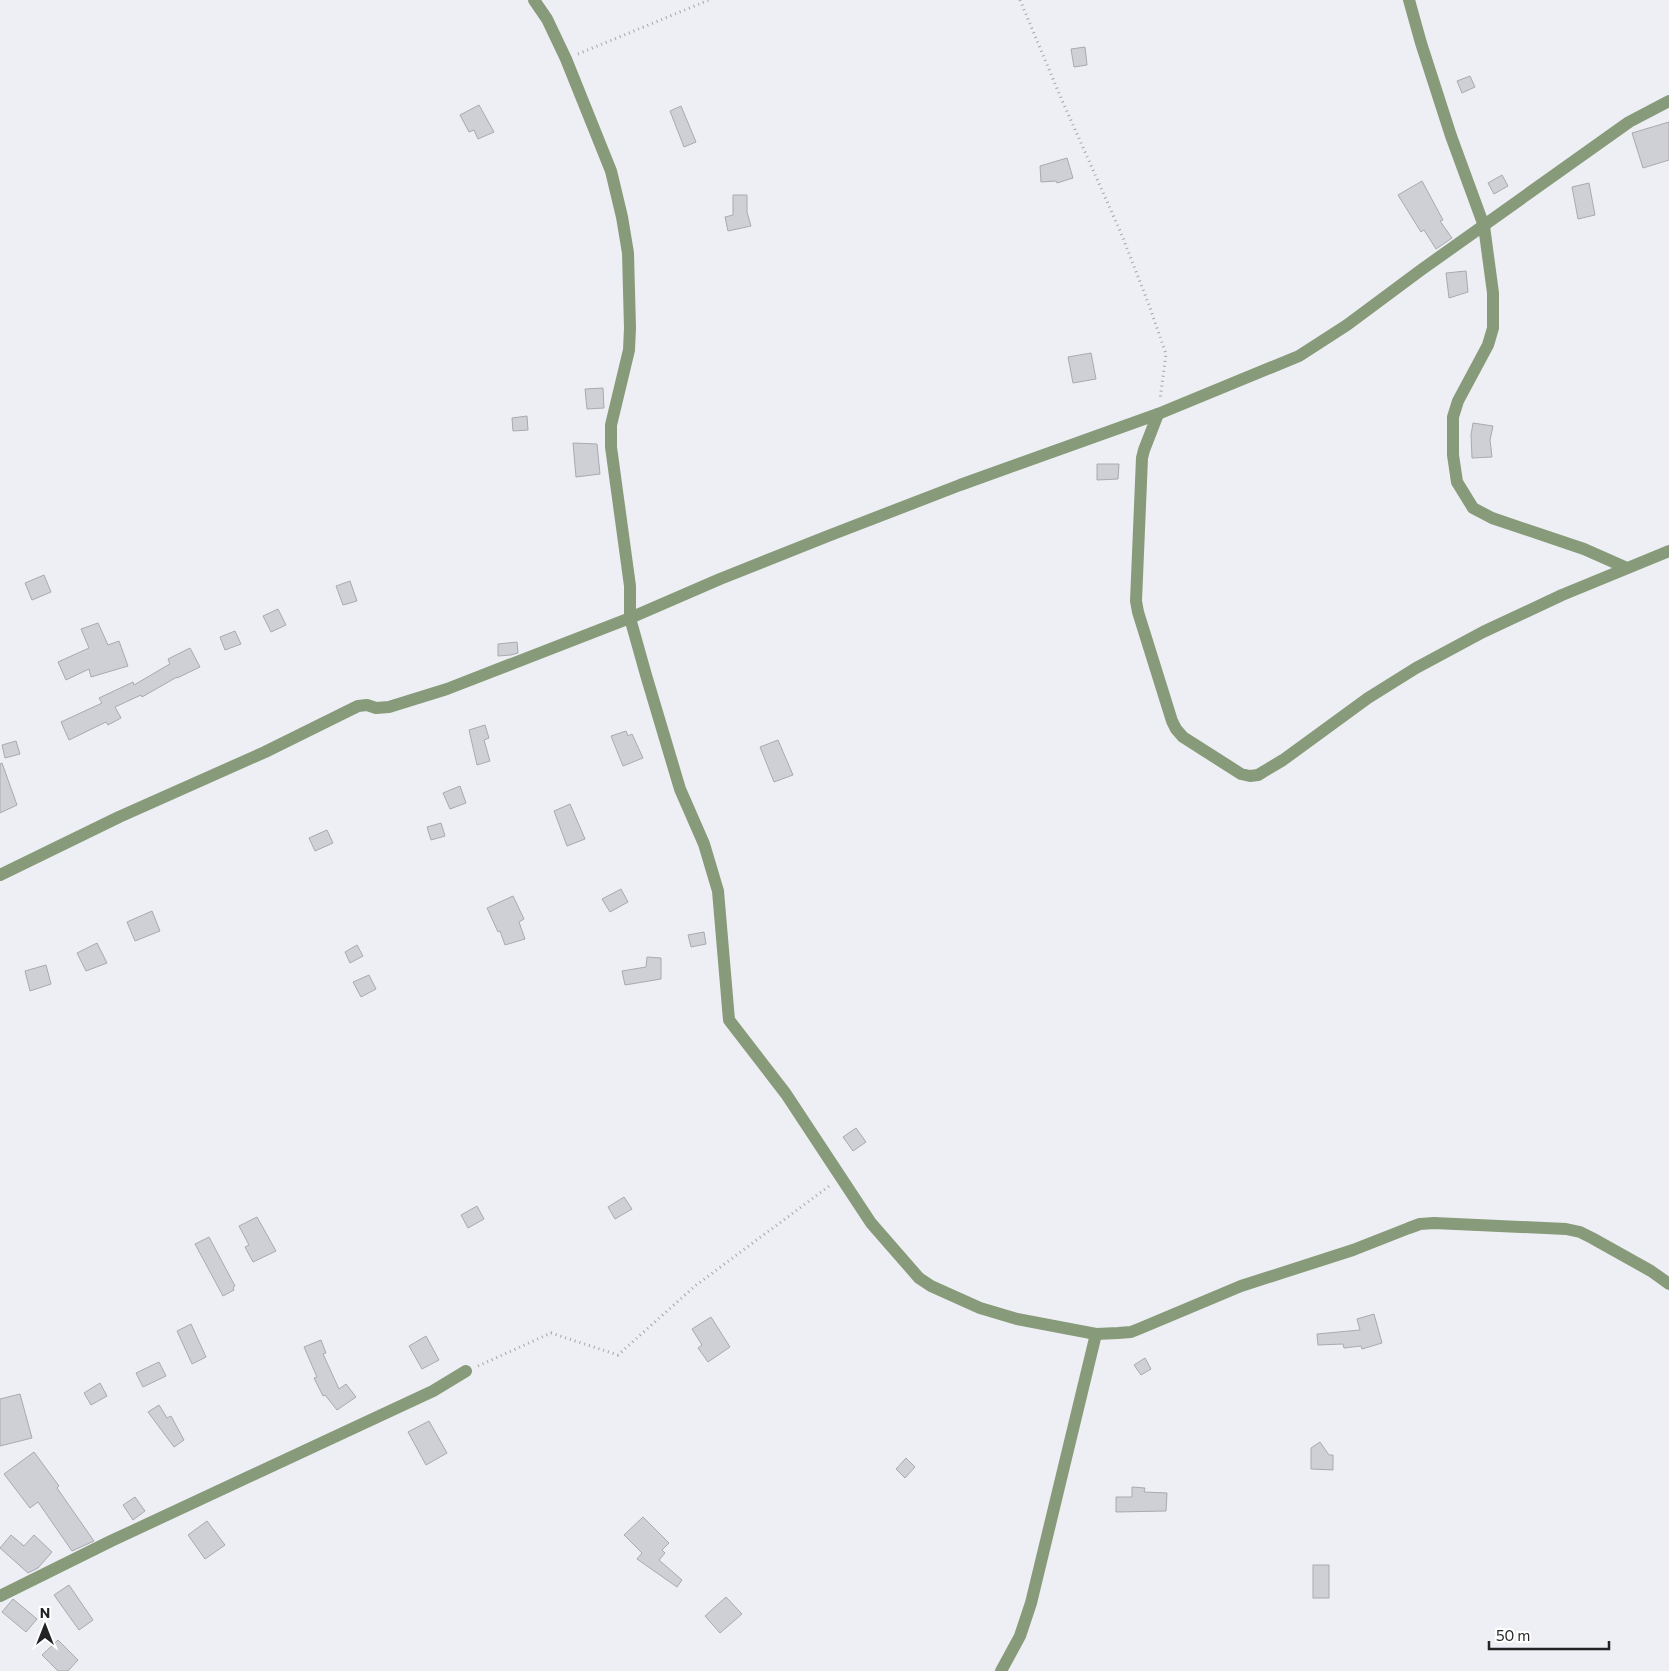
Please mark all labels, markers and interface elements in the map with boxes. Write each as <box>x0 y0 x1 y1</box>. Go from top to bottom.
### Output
north arrow <box>20 1601 70 1651</box>
text: N <box>40 1604 50 1621</box>
scale bar <box>1489 1618 1609 1650</box>
text: 50 m <box>1496 1626 1530 1644</box>

